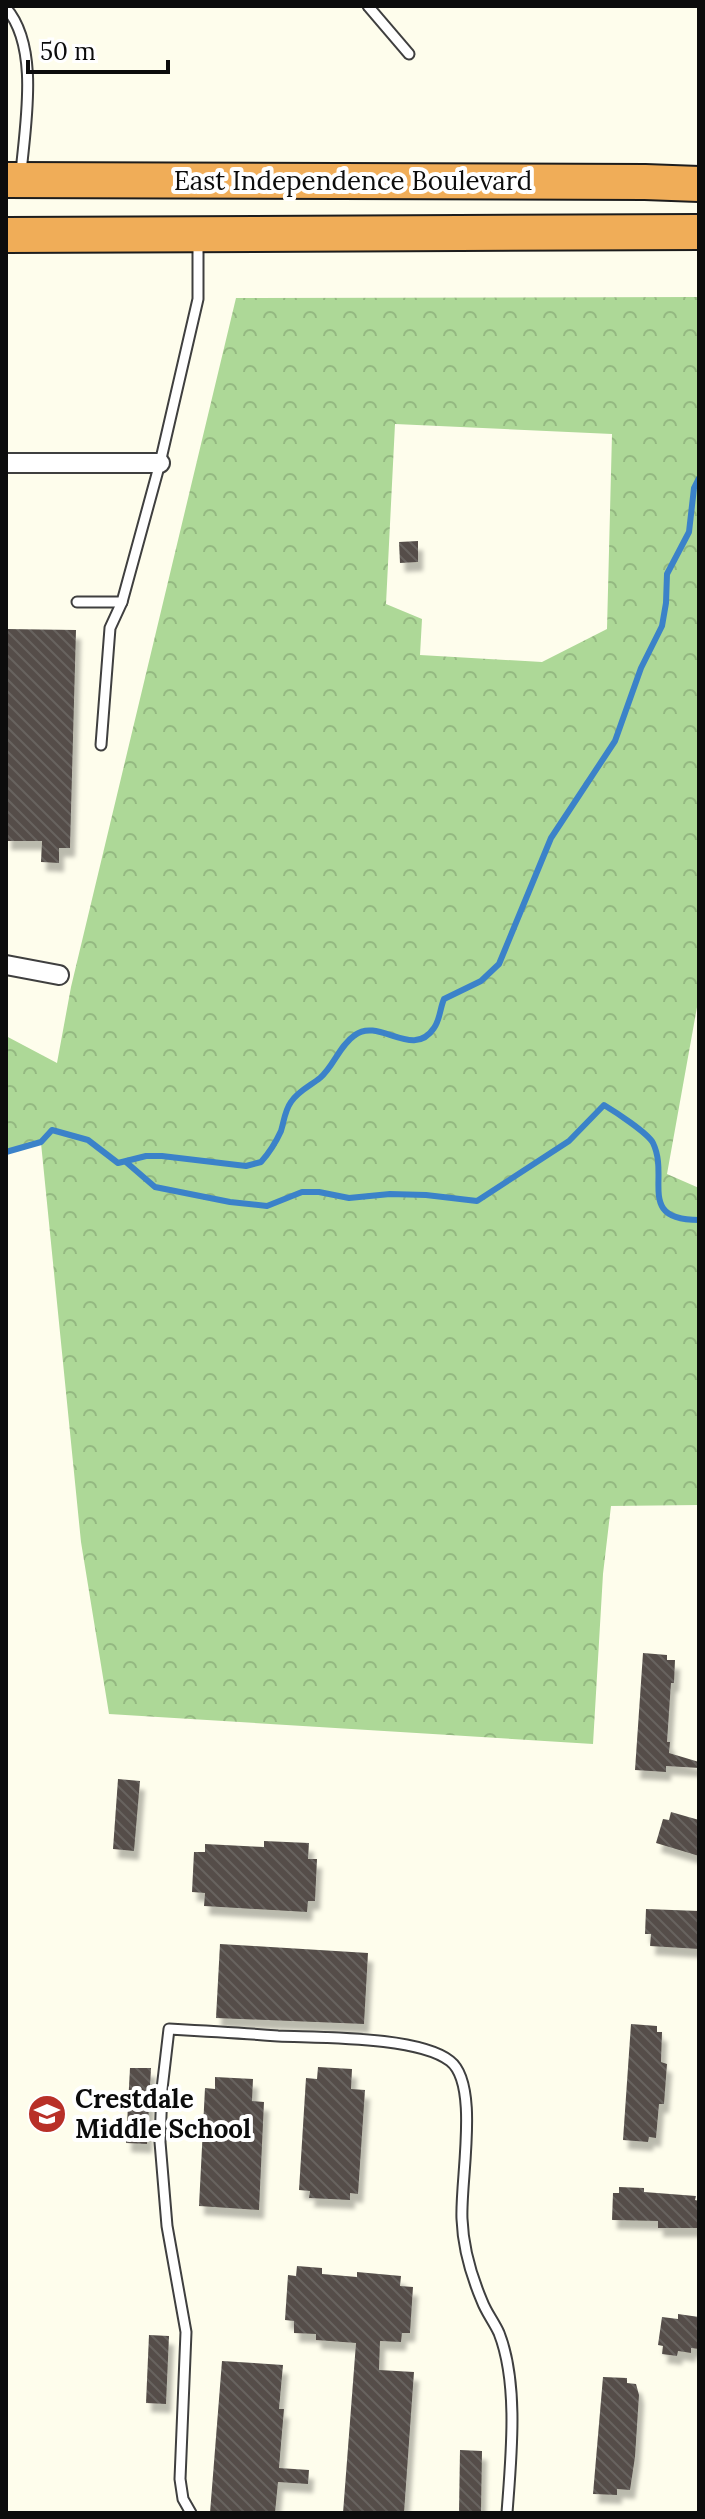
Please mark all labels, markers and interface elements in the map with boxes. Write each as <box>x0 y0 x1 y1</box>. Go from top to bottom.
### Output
scale bar <box>28 24 168 74</box>
text: 50 m <box>40 36 96 67</box>
street label: East Independence Boulevard <box>174 164 532 197</box>
place label: Crestdale Middle School <box>75 2082 251 2145</box>
school or university icon: Crestdale Middle School <box>26 2093 68 2135</box>

